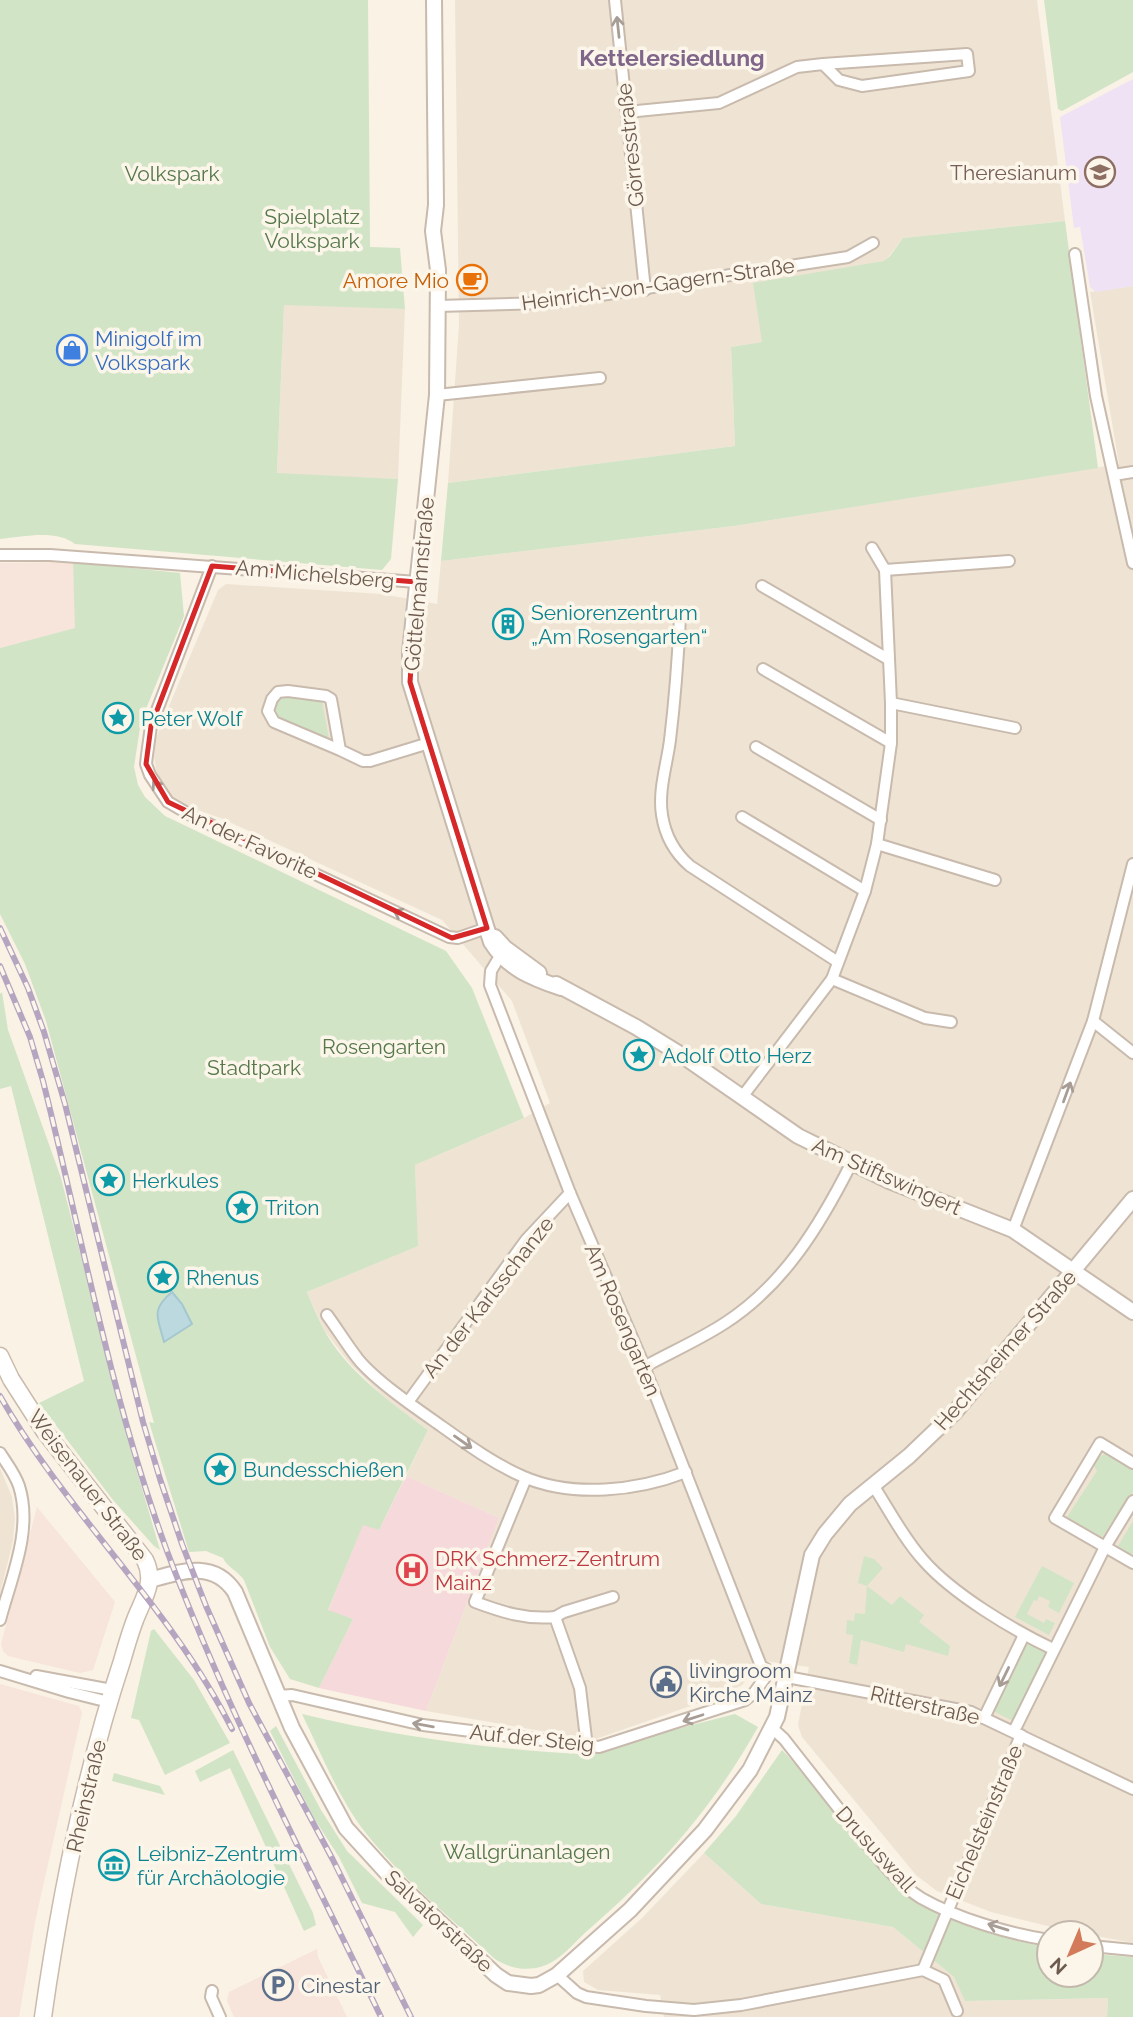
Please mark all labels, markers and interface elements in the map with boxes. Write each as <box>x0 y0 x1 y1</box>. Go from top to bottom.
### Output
one-way arrow <box>611 16 624 39</box>
district label: Kettelersiedlung <box>579 44 765 71</box>
street label: Görresstraße <box>611 82 649 208</box>
school or university icon: Theresianum <box>1083 155 1117 189</box>
place label: Theresianum <box>950 160 1077 185</box>
park label: Volkspark <box>124 161 220 186</box>
park label: Spielplatz Volkspark <box>264 204 360 253</box>
street label: Heinrich-von-Gagern-Straße <box>520 252 796 316</box>
cafe icon: Amore Mio <box>455 263 489 297</box>
place label: Amore Mio <box>343 268 449 293</box>
place label: Minigolf im Volkspark <box>95 326 202 375</box>
shop icon: Minigolf im Volkspark <box>55 333 89 367</box>
street label: Göttelmannstraße <box>399 496 439 672</box>
street label: Am Michelsberg <box>235 555 395 593</box>
place label: Seniorenzentrum „Am Rosengarten“ <box>531 600 707 649</box>
building icon: Seniorenzentrum „Am Rosengarten“ <box>491 607 525 641</box>
place icon: Peter Wolf <box>101 701 135 735</box>
place label: Peter Wolf <box>141 706 244 731</box>
one-way arrow <box>152 780 167 799</box>
street label: An der Favorite <box>179 800 321 884</box>
one-way arrow <box>393 908 414 922</box>
park label: Rosengarten <box>322 1034 446 1059</box>
place icon: Adolf Otto Herz <box>622 1038 656 1072</box>
place label: Adolf Otto Herz <box>662 1043 812 1068</box>
park label: Stadtpark <box>207 1055 301 1080</box>
one-way arrow <box>1061 1081 1074 1103</box>
street label: Am Stiftswingert <box>809 1132 965 1220</box>
place icon: Herkules <box>92 1163 126 1197</box>
place label: Herkules <box>132 1168 219 1193</box>
place icon: Triton <box>225 1190 259 1224</box>
place label: Triton <box>265 1195 319 1220</box>
street label: An der Karlsschanze <box>417 1211 559 1383</box>
street label: Am Rosengarten <box>580 1240 666 1400</box>
place icon: Rhenus <box>146 1260 180 1294</box>
place label: Rhenus <box>186 1265 259 1290</box>
street label: Hechtsheimer Straße <box>929 1265 1081 1435</box>
street label: Weisenauer Straße <box>23 1404 153 1566</box>
one-way arrow <box>453 1435 472 1449</box>
place icon: Bundesschießen <box>203 1452 237 1486</box>
place label: Bundesschießen <box>243 1457 404 1482</box>
place label: DRK Schmerz-Zentrum Mainz <box>435 1546 660 1595</box>
hospital icon: DRK Schmerz-Zentrum Mainz <box>395 1553 429 1587</box>
place label: livingroom Kirche Mainz <box>689 1658 812 1707</box>
public building icon: livingroom Kirche Mainz <box>649 1665 683 1699</box>
one-way arrow <box>997 1666 1010 1687</box>
street label: Ritterstraße <box>868 1680 982 1730</box>
one-way arrow <box>682 1712 704 1725</box>
one-way arrow <box>412 1718 435 1731</box>
street label: Auf der Steig <box>468 1719 596 1757</box>
street label: Rheinstraße <box>61 1737 111 1855</box>
street label: Eichelsteinstraße <box>940 1741 1028 1903</box>
street label: Drususwall <box>831 1801 921 1897</box>
park label: Wallgrünanlagen <box>443 1839 611 1864</box>
place label: Leibniz-Zentrum für Archäologie <box>137 1841 298 1890</box>
museum icon: Leibniz-Zentrum für Archäologie <box>97 1848 131 1882</box>
street label: Salvatorstraße <box>380 1865 498 1977</box>
north arrow <box>1035 1919 1105 1989</box>
one-way arrow <box>987 1920 1009 1933</box>
text: N <box>1045 1953 1071 1979</box>
parking icon: Cinestar <box>261 1968 295 2002</box>
place label: Cinestar <box>301 1973 381 1998</box>

